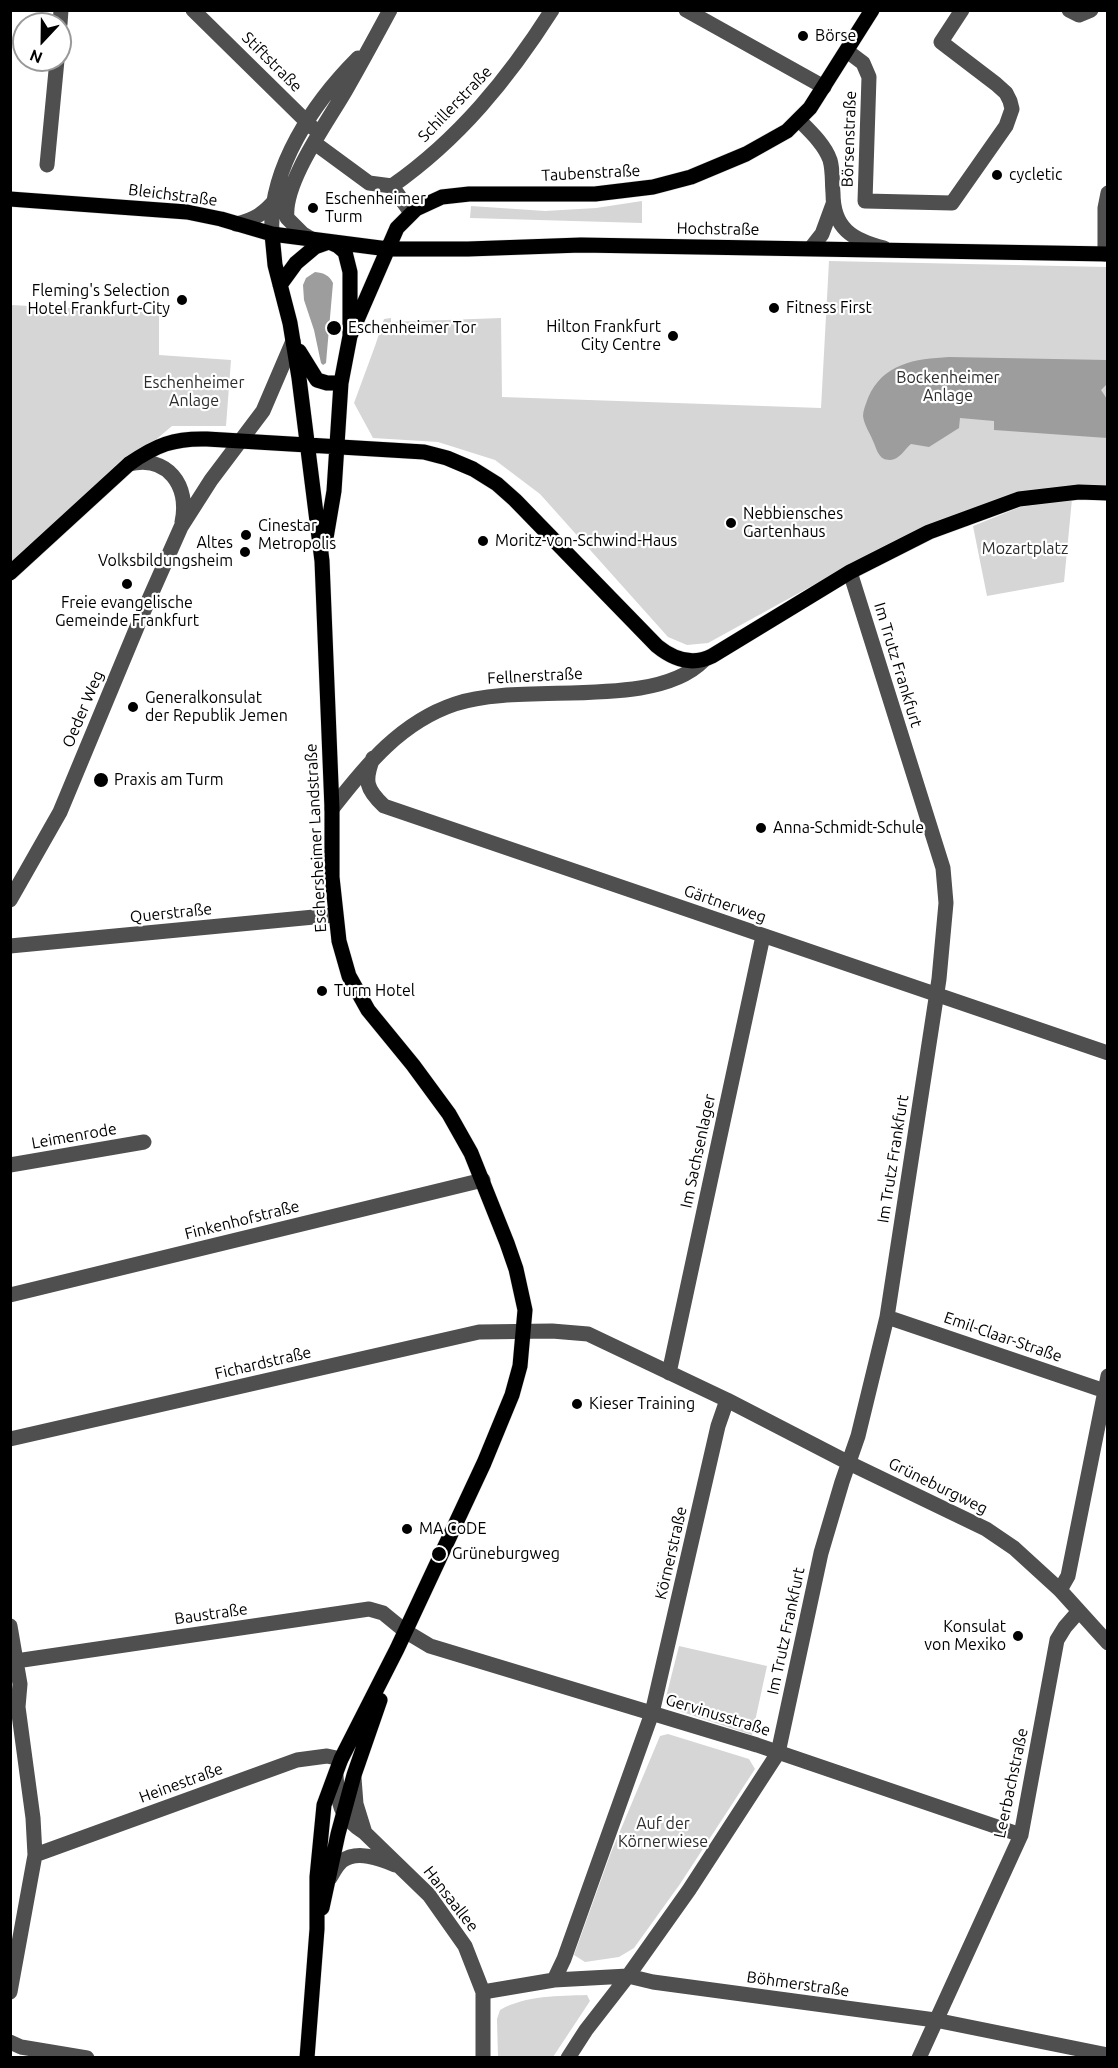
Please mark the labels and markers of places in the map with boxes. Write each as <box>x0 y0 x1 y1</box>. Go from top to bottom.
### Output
place label: Börse <box>815 26 856 46</box>
marker: Börse <box>796 29 810 43</box>
place label: cycletic <box>1009 165 1062 185</box>
marker: cycletic <box>990 168 1004 182</box>
place label: Eschenheimer Turm <box>325 189 426 227</box>
marker: Eschenheimer Turm <box>306 201 320 215</box>
place label: Fleming's Selection Hotel Frankfurt-City <box>27 281 170 319</box>
marker: Fleming's Selection Hotel Frankfurt-City <box>175 293 189 307</box>
place label: Fitness First <box>786 298 872 318</box>
marker: Fitness First <box>767 301 781 315</box>
place label: Hilton Frankfurt City Centre <box>546 317 661 355</box>
place label: Eschenheimer Tor <box>348 318 476 338</box>
marker: Eschenheimer Tor <box>325 319 343 337</box>
marker: Hilton Frankfurt City Centre <box>666 329 680 343</box>
place label: Nebbiensches Gartenhaus <box>743 504 843 542</box>
place label: Cinestar Metropolis <box>258 516 336 554</box>
marker: Nebbiensches Gartenhaus <box>724 516 738 530</box>
marker: Cinestar Metropolis <box>239 528 253 542</box>
place label: Moritz-von-Schwind-Haus <box>495 531 677 551</box>
place label: Altes Volksbildungsheim <box>98 533 233 571</box>
marker: Moritz-von-Schwind-Haus <box>476 534 490 548</box>
marker: Altes Volksbildungsheim <box>238 545 252 559</box>
marker: Freie evangelische Gemeinde Frankfurt <box>120 577 134 591</box>
place label: Freie evangelische Gemeinde Frankfurt <box>55 593 199 631</box>
place label: Generalkonsulat der Republik Jemen <box>145 688 288 726</box>
marker: Generalkonsulat der Republik Jemen <box>126 700 140 714</box>
place label: Praxis am Turm <box>114 770 224 790</box>
marker: Praxis am Turm <box>92 771 110 789</box>
place label: Anna-Schmidt-Schule <box>773 818 924 838</box>
marker: Anna-Schmidt-Schule <box>754 821 768 835</box>
place label: Turm Hotel <box>334 981 415 1001</box>
marker: Turm Hotel <box>315 984 329 998</box>
place label: Kieser Training <box>589 1394 695 1414</box>
marker: Kieser Training <box>570 1397 584 1411</box>
place label: MA CoDE <box>419 1519 486 1539</box>
marker: MA CoDE <box>400 1522 414 1536</box>
place label: Grüneburgweg <box>452 1544 560 1564</box>
marker: Grüneburgweg <box>430 1545 448 1563</box>
place label: Konsulat von Mexiko <box>924 1617 1006 1655</box>
marker: Konsulat von Mexiko <box>1011 1629 1025 1643</box>

